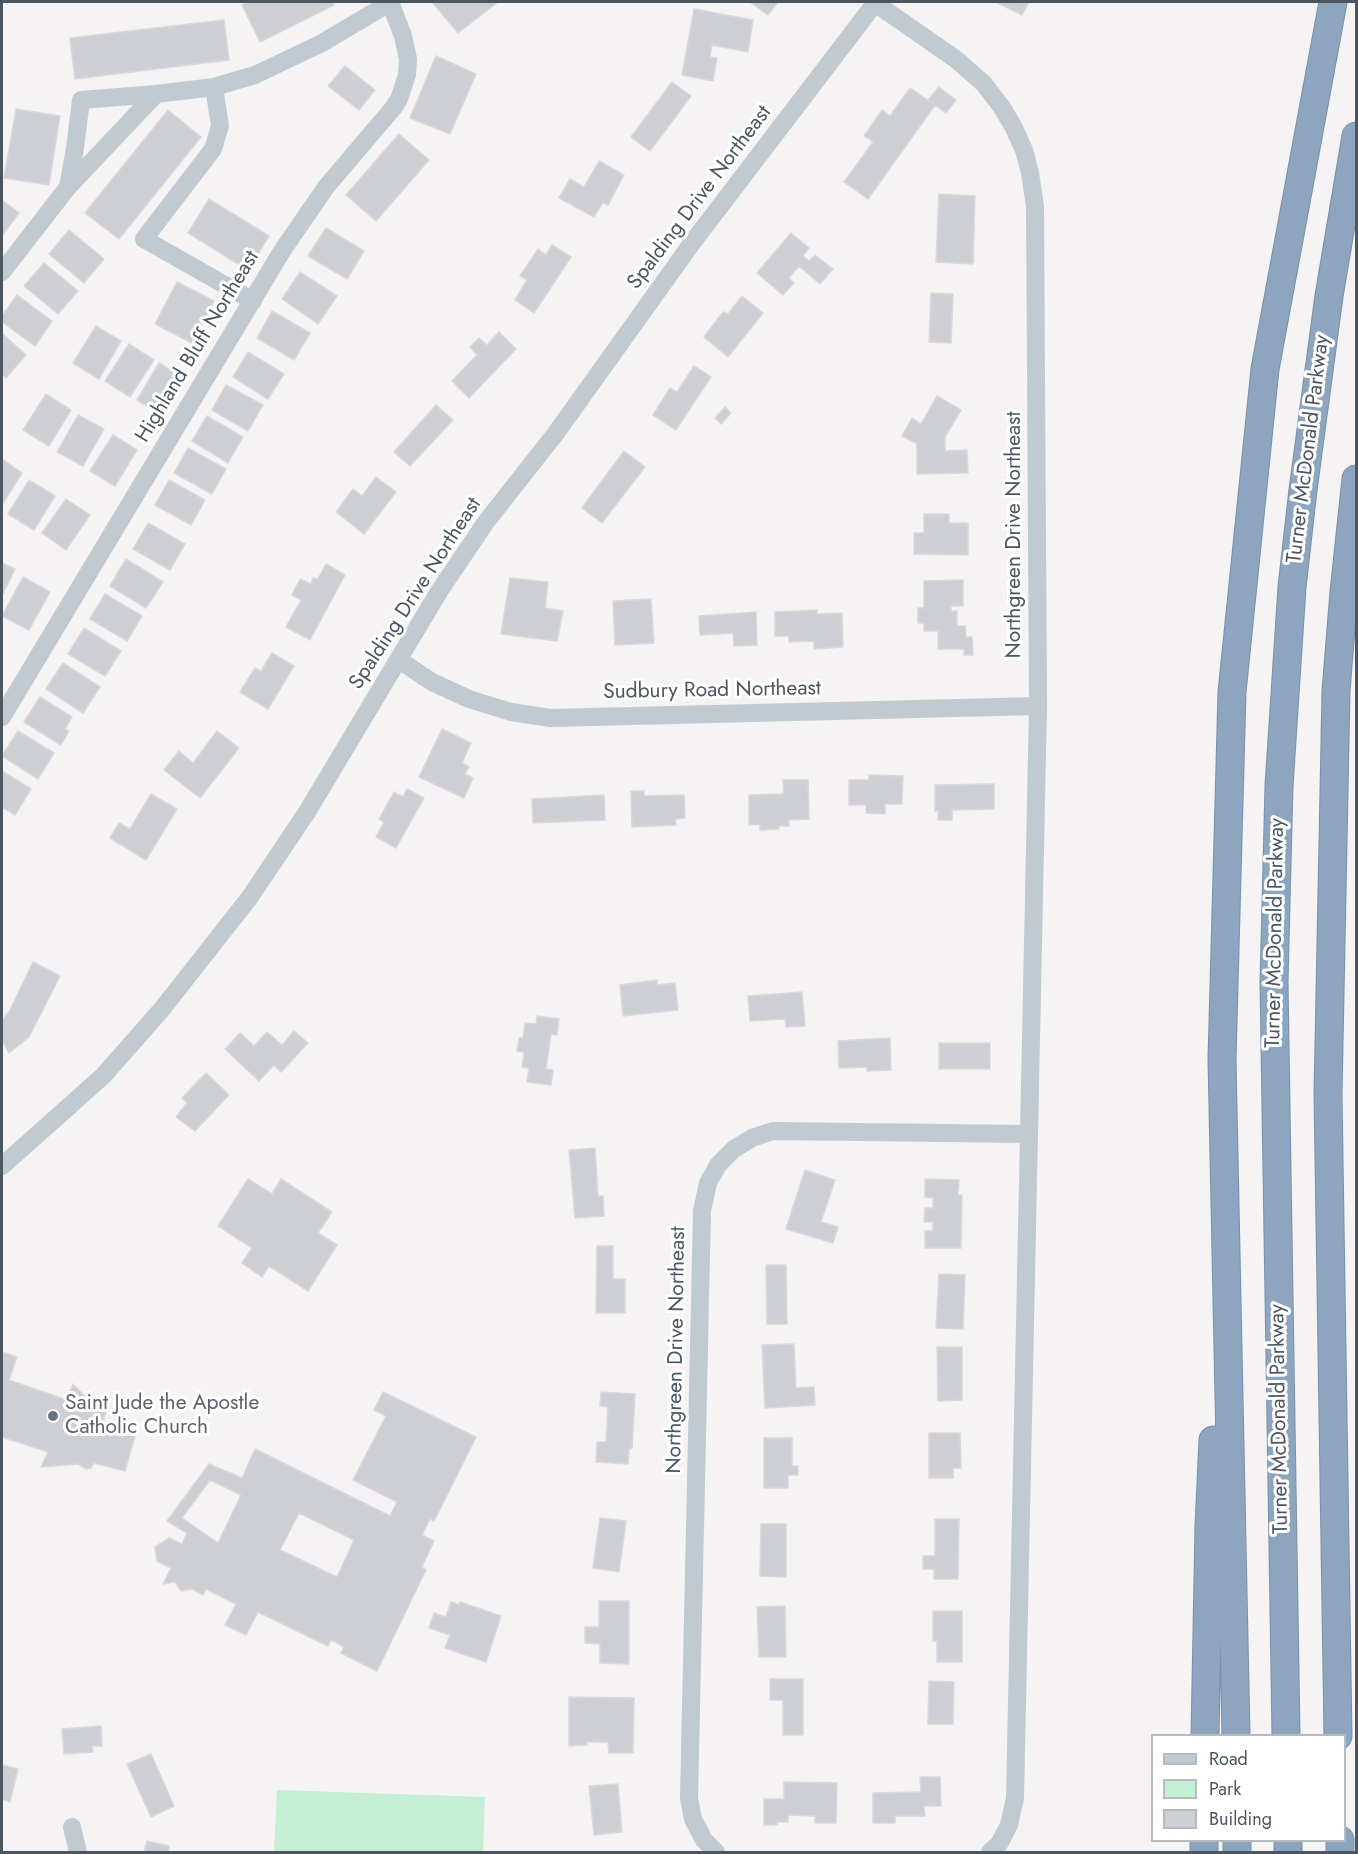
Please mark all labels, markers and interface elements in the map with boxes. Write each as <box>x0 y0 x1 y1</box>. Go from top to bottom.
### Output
street label: Spalding Drive Northeast <box>623 101 777 295</box>
street label: Highland Bluff Northeast <box>131 247 265 447</box>
street label: Turner McDonald Parkway <box>1282 333 1336 565</box>
street label: Northgreen Drive Northeast <box>1002 411 1028 659</box>
street label: Spalding Drive Northeast <box>345 493 487 695</box>
street label: Sudbury Road Northeast <box>603 677 821 705</box>
street label: Turner McDonald Parkway <box>1261 818 1291 1048</box>
street label: Northgreen Drive Northeast <box>662 1226 692 1474</box>
street label: Turner McDonald Parkway <box>1265 1304 1295 1534</box>
place label: Saint Jude the Apostle Catholic Church <box>65 1391 259 1441</box>
marker: Saint Jude the Apostle Catholic Church <box>46 1409 60 1423</box>
legend <box>1151 1734 1346 1842</box>
text: Road <box>1209 1746 1248 1772</box>
text: Park <box>1209 1776 1241 1802</box>
text: Building <box>1209 1806 1272 1832</box>

